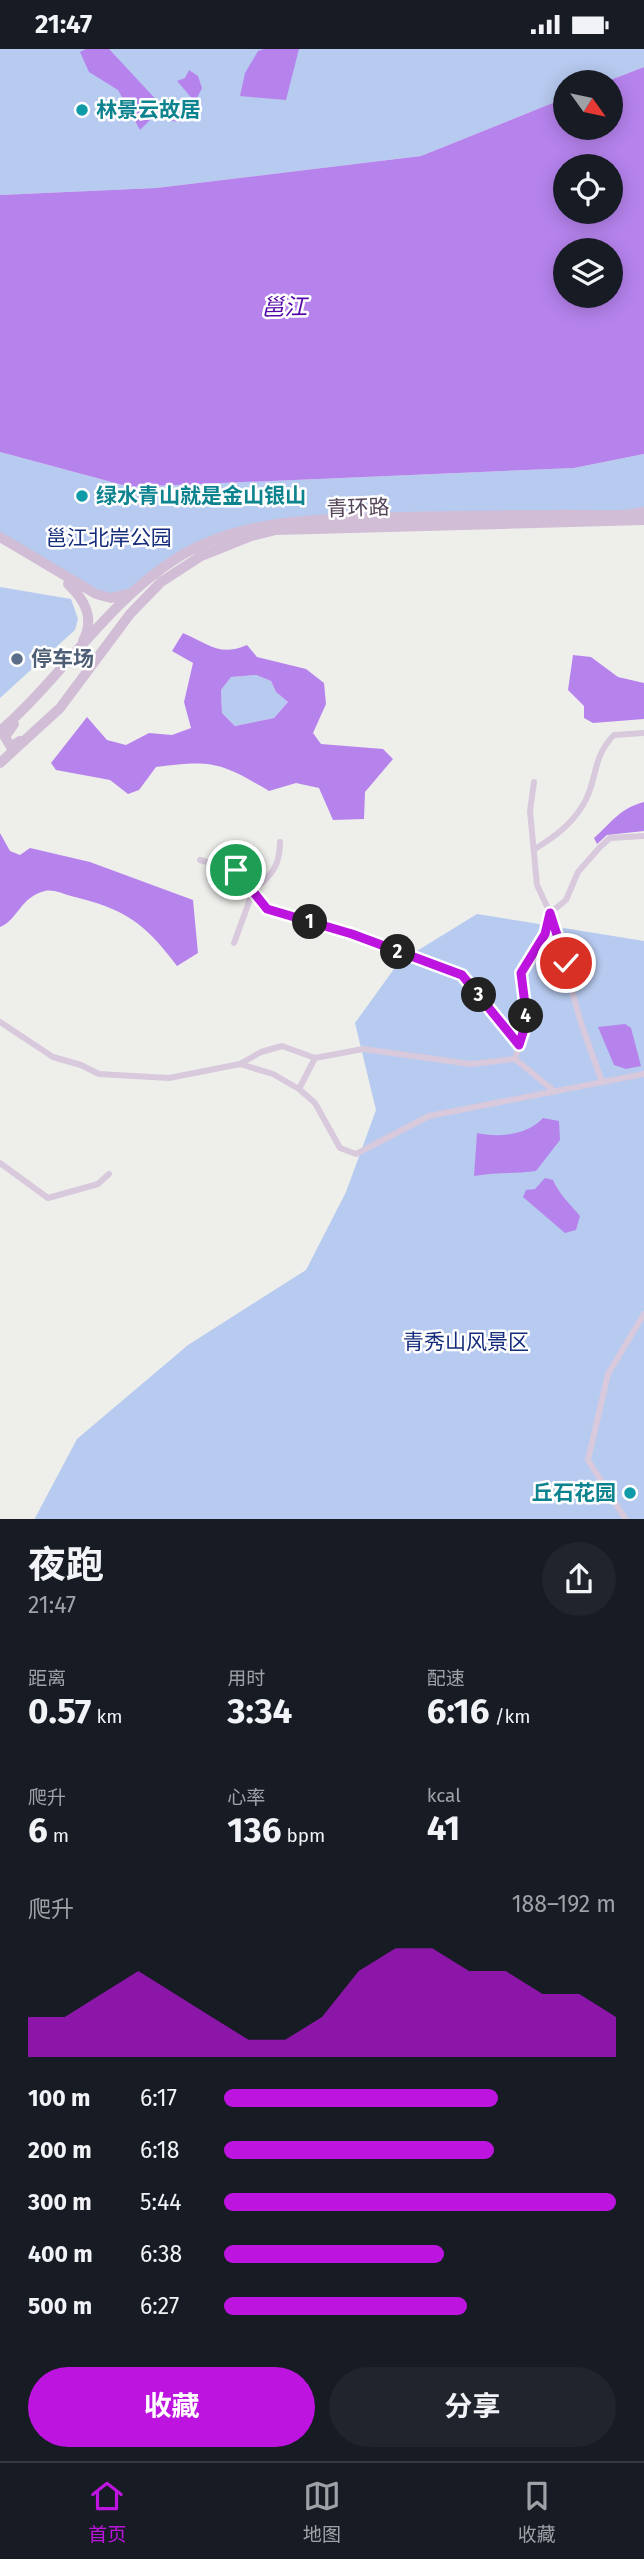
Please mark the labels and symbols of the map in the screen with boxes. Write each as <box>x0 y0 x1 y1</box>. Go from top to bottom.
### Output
north arrow <box>553 70 623 140</box>
place label: 林景云故居 <box>96 97 201 123</box>
marker: 林景云故居 <box>74 102 90 118</box>
water label: 邕江 <box>261 293 310 321</box>
place label: 绿水青山就是金山银山 <box>96 483 306 509</box>
marker: 绿水青山就是金山银山 <box>74 488 90 504</box>
street label: 青环路 <box>326 494 390 522</box>
park label: 邕江北岸公园 <box>46 525 172 551</box>
place label: 停车场 <box>31 646 94 672</box>
marker: 停车场 <box>9 651 25 667</box>
pin <box>206 840 266 900</box>
pin: 1 <box>292 905 328 939</box>
pin <box>536 933 596 993</box>
pin: 2 <box>380 935 416 969</box>
pin: 3 <box>462 977 496 1013</box>
pin: 4 <box>508 999 544 1033</box>
park label: 青秀山风景区 <box>403 1329 529 1355</box>
place label: 丘石花园 <box>532 1480 616 1506</box>
marker: 丘石花园 <box>622 1485 638 1501</box>

